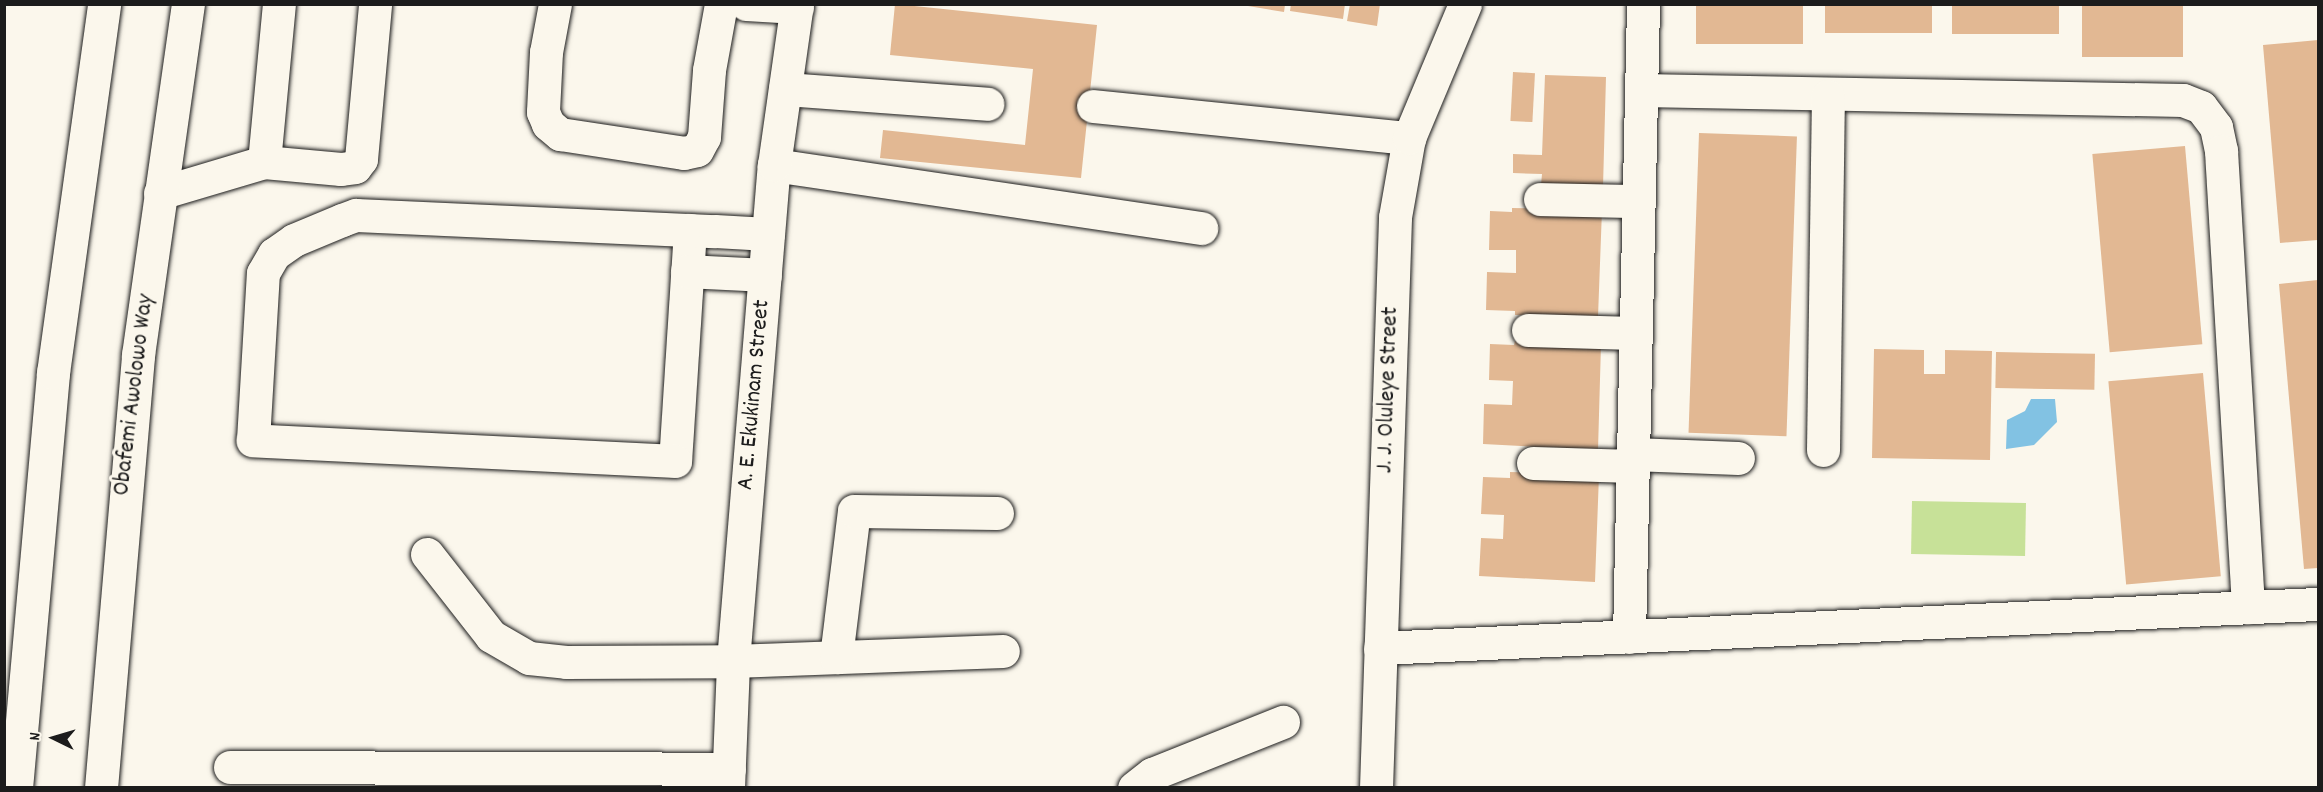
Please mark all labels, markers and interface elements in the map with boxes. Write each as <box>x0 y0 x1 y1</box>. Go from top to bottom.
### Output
street label: Obafemi Awolowo Way <box>108 293 162 497</box>
street label: A. E. Ekukinam Street <box>732 299 778 491</box>
street label: J. J. Oluleye Street <box>1372 306 1406 474</box>
north arrow <box>24 708 84 768</box>
text: N <box>24 731 47 741</box>

